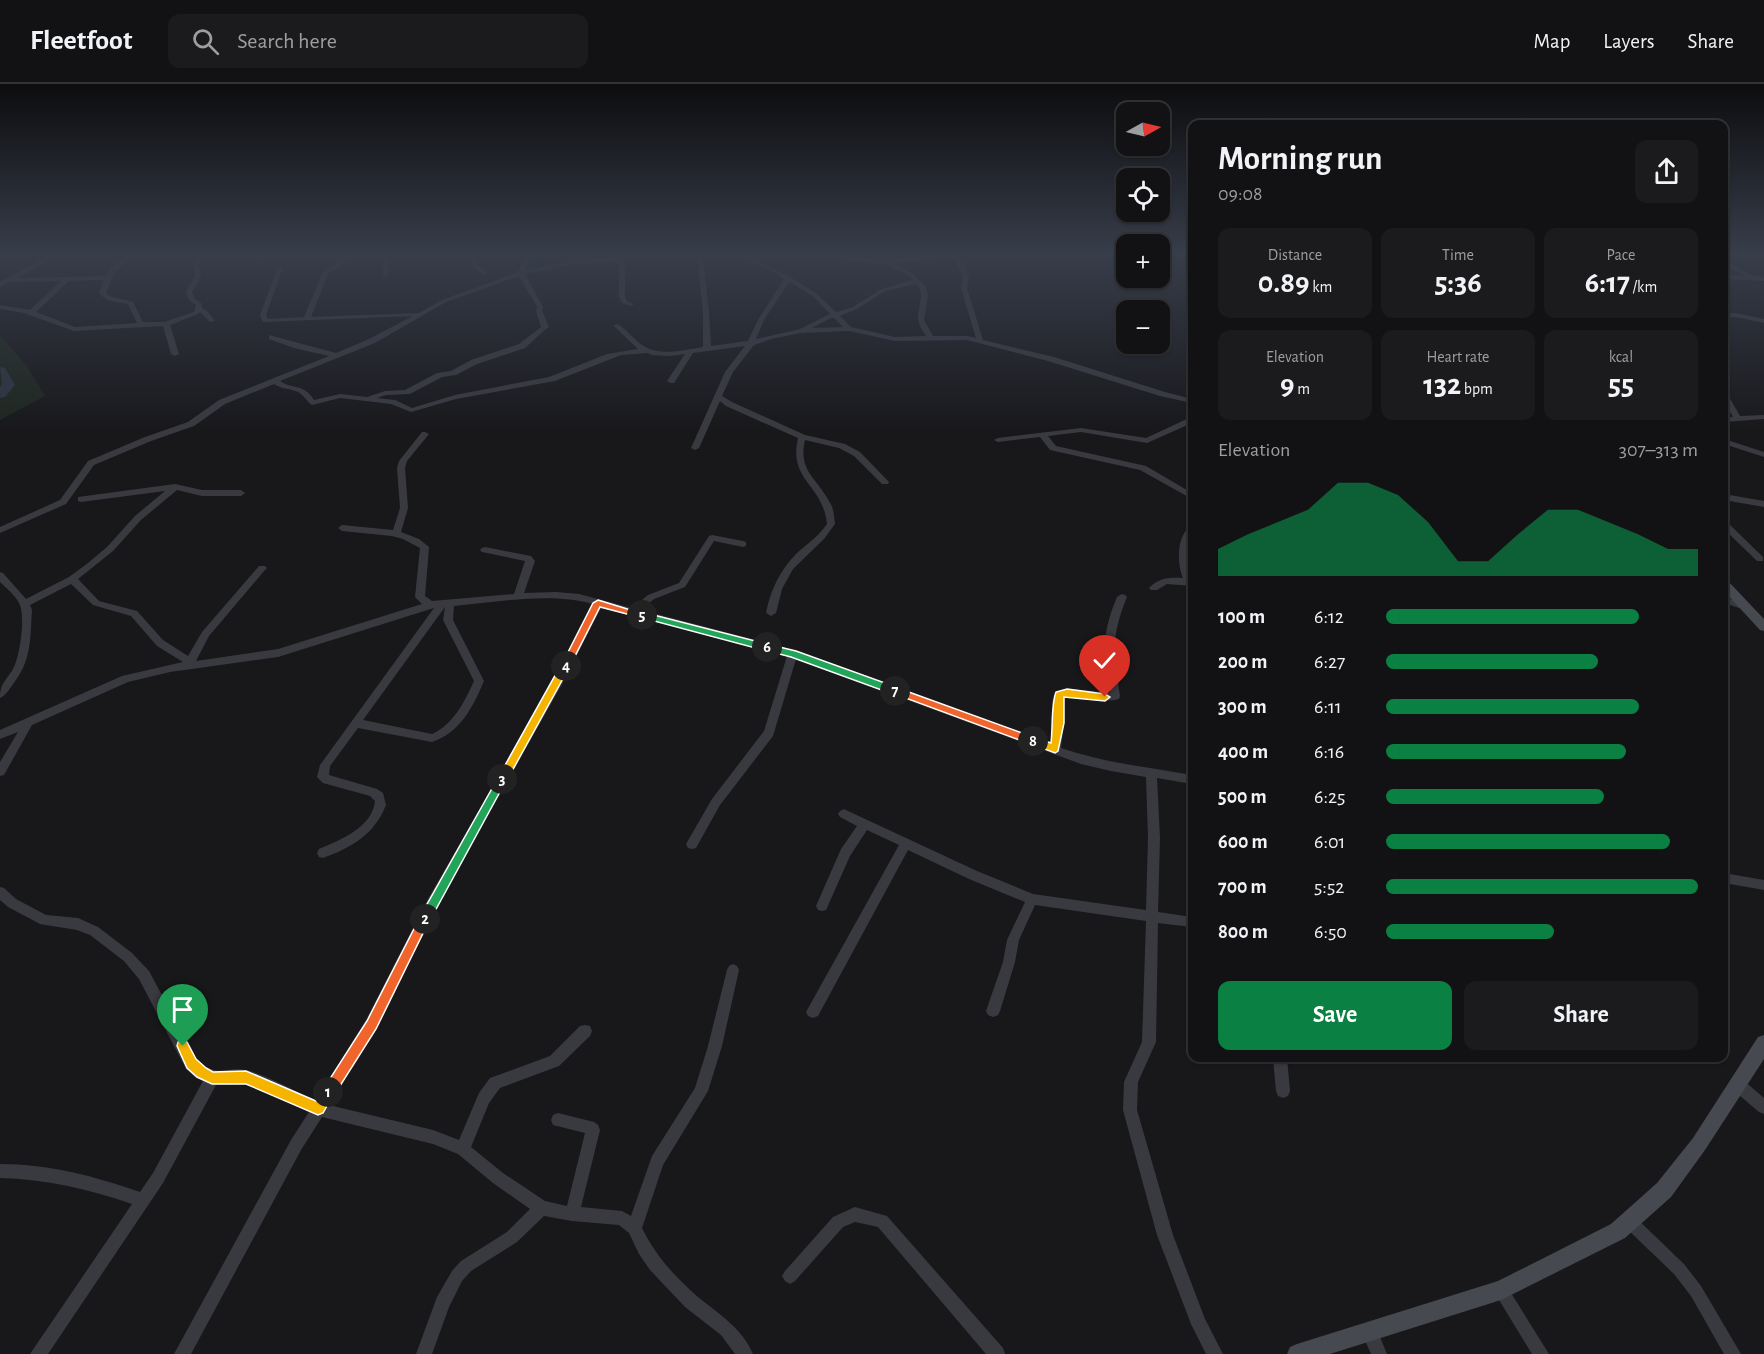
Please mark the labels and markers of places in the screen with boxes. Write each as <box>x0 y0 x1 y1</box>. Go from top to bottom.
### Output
pin: 5 <box>627 600 657 630</box>
pin: 6 <box>752 632 782 662</box>
pin <box>1079 635 1130 697</box>
pin: 4 <box>551 651 581 681</box>
pin: 7 <box>880 676 910 706</box>
pin: 8 <box>1018 726 1048 756</box>
pin: 3 <box>487 764 517 794</box>
pin: 2 <box>410 904 440 934</box>
pin <box>157 984 208 1046</box>
pin: 1 <box>313 1077 343 1107</box>

